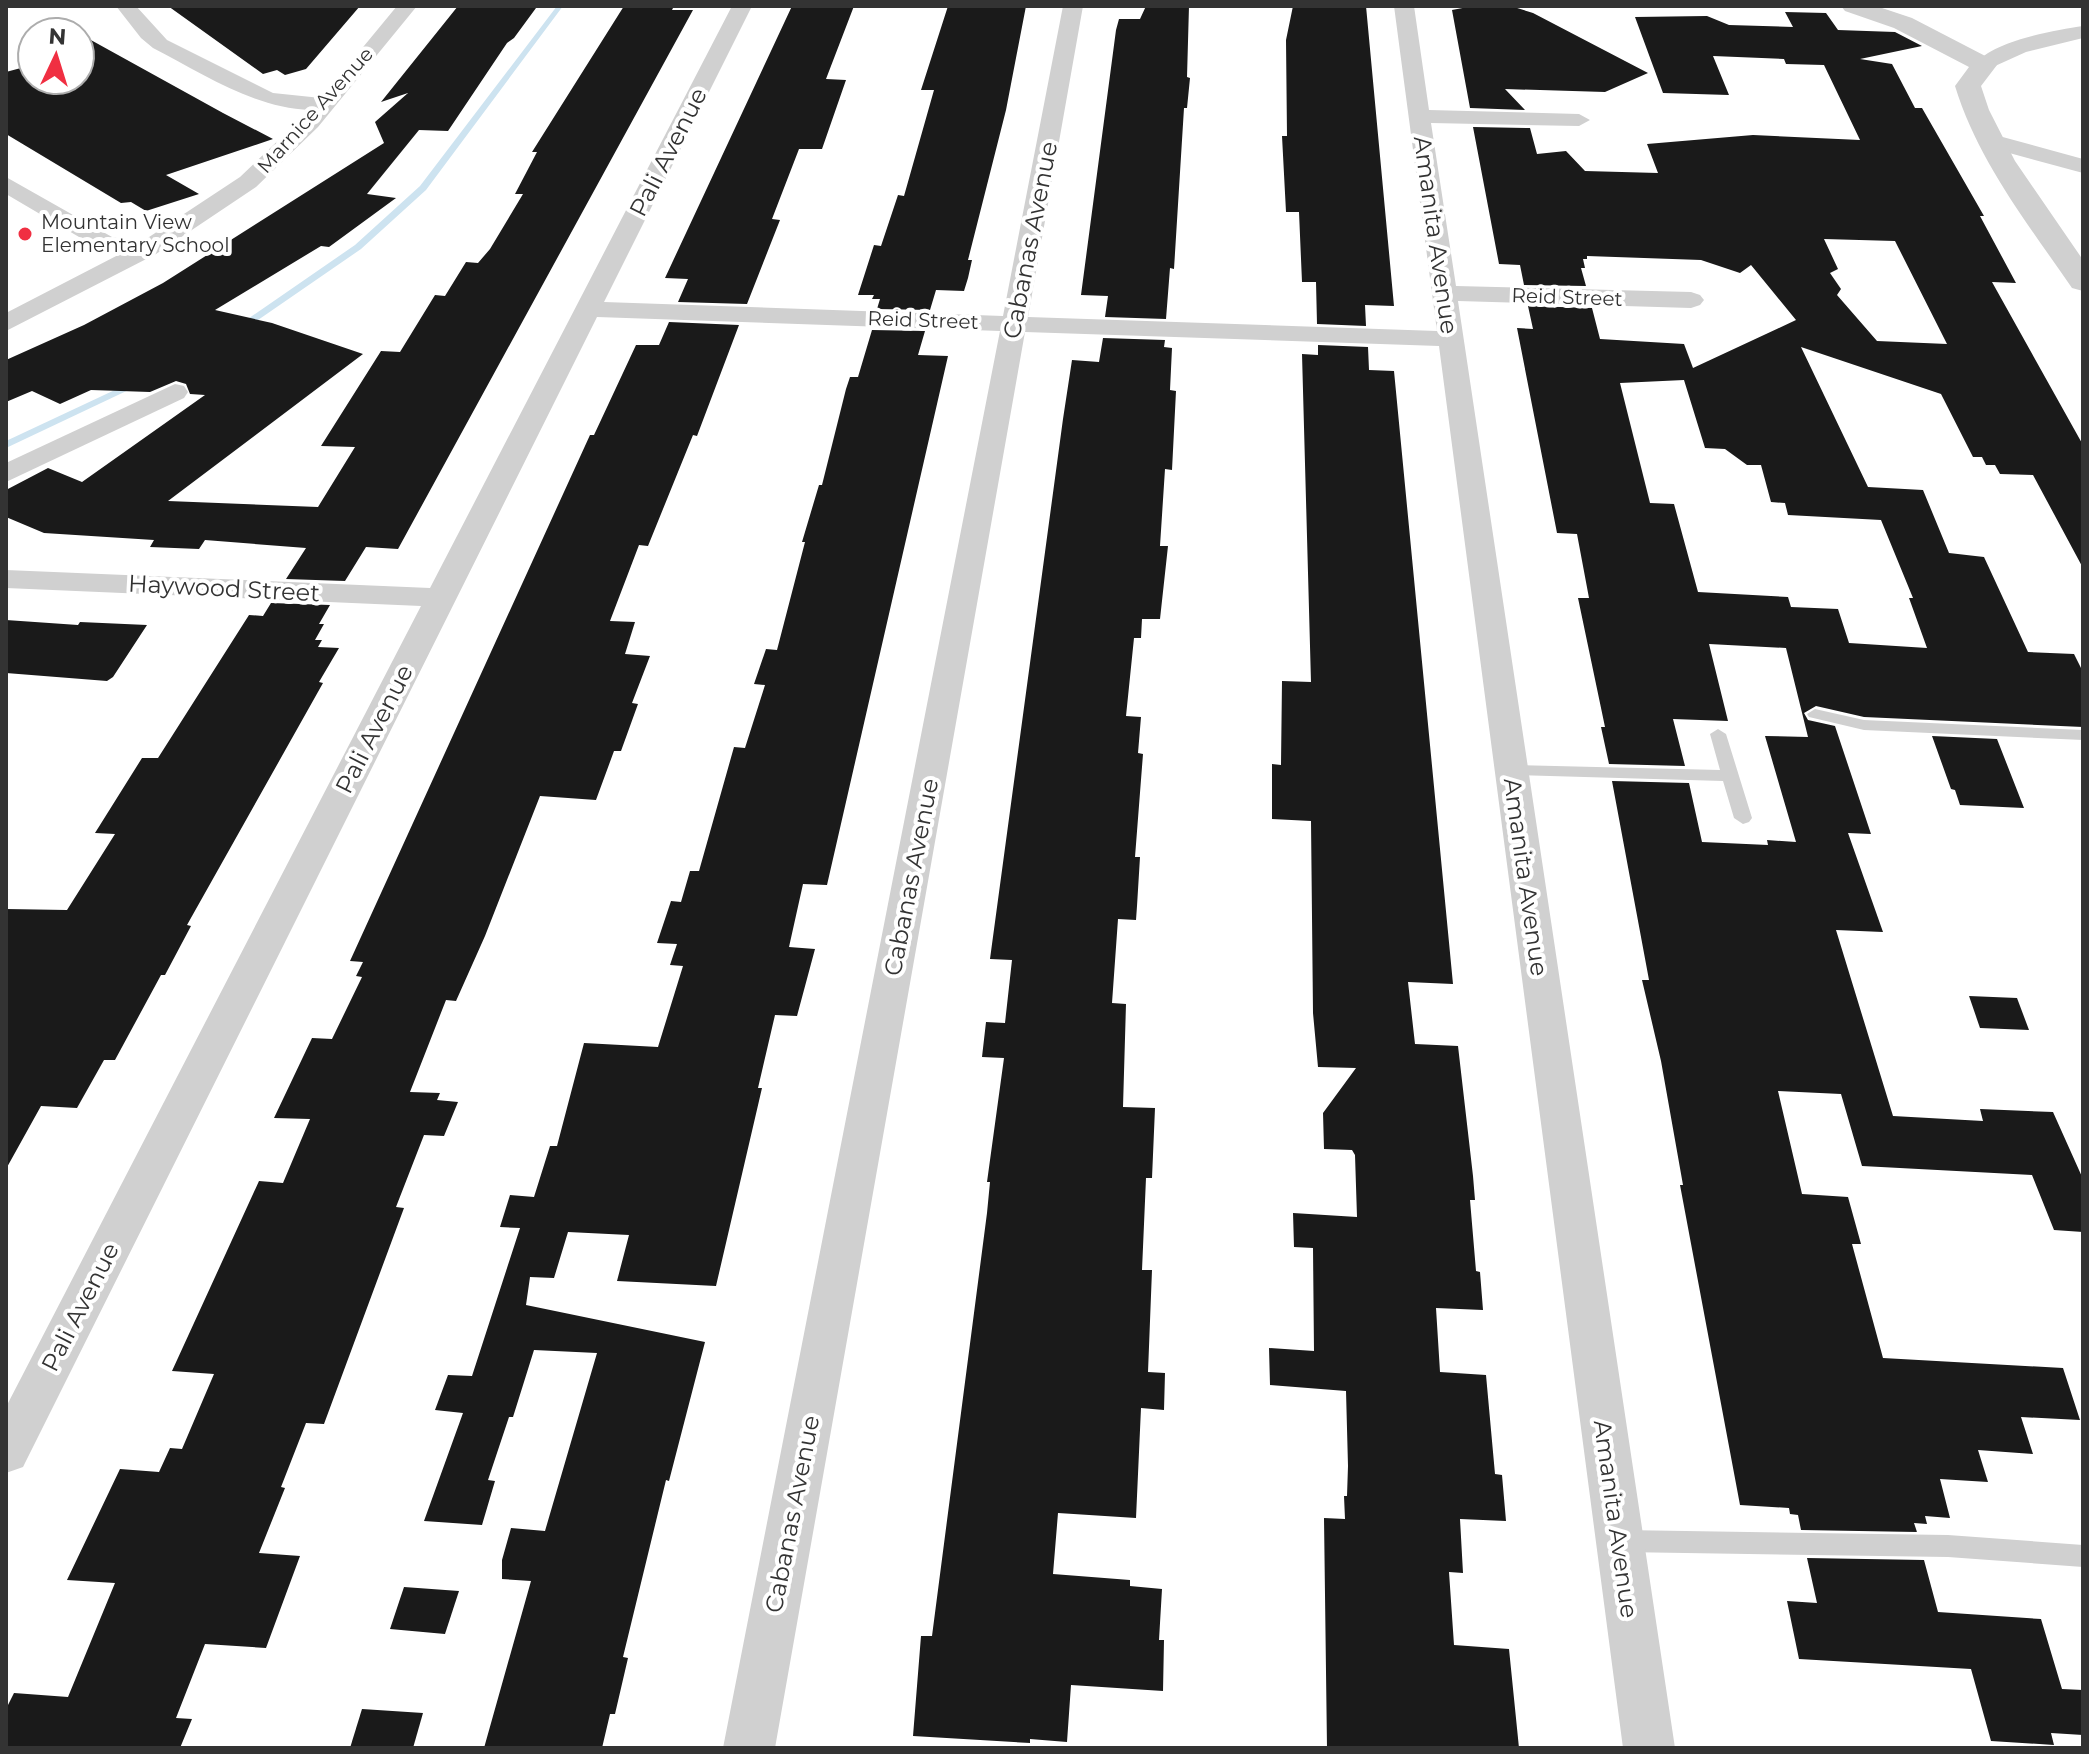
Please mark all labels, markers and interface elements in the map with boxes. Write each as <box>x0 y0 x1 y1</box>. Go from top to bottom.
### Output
north arrow <box>16 16 96 96</box>
text: N <box>48 22 67 51</box>
street label: Marnice Avenue <box>252 42 378 178</box>
street label: Pali Avenue <box>623 83 713 221</box>
street label: Amanita Avenue <box>1408 134 1464 336</box>
street label: Cabanas Avenue <box>997 139 1063 341</box>
place label: Mountain View Elementary School <box>41 210 230 257</box>
marker: Mountain View Elementary School <box>16 225 34 243</box>
street label: Reid Street <box>1511 283 1623 311</box>
street label: Reid Street <box>867 306 979 334</box>
street label: Haywood Street <box>127 568 321 608</box>
street label: Pali Avenue <box>329 660 419 798</box>
street label: Cabanas Avenue <box>878 776 944 978</box>
street label: Amanita Avenue <box>1498 776 1554 978</box>
street label: Pali Avenue <box>35 1238 125 1376</box>
street label: Cabanas Avenue <box>759 1413 825 1615</box>
street label: Amanita Avenue <box>1588 1418 1644 1620</box>

